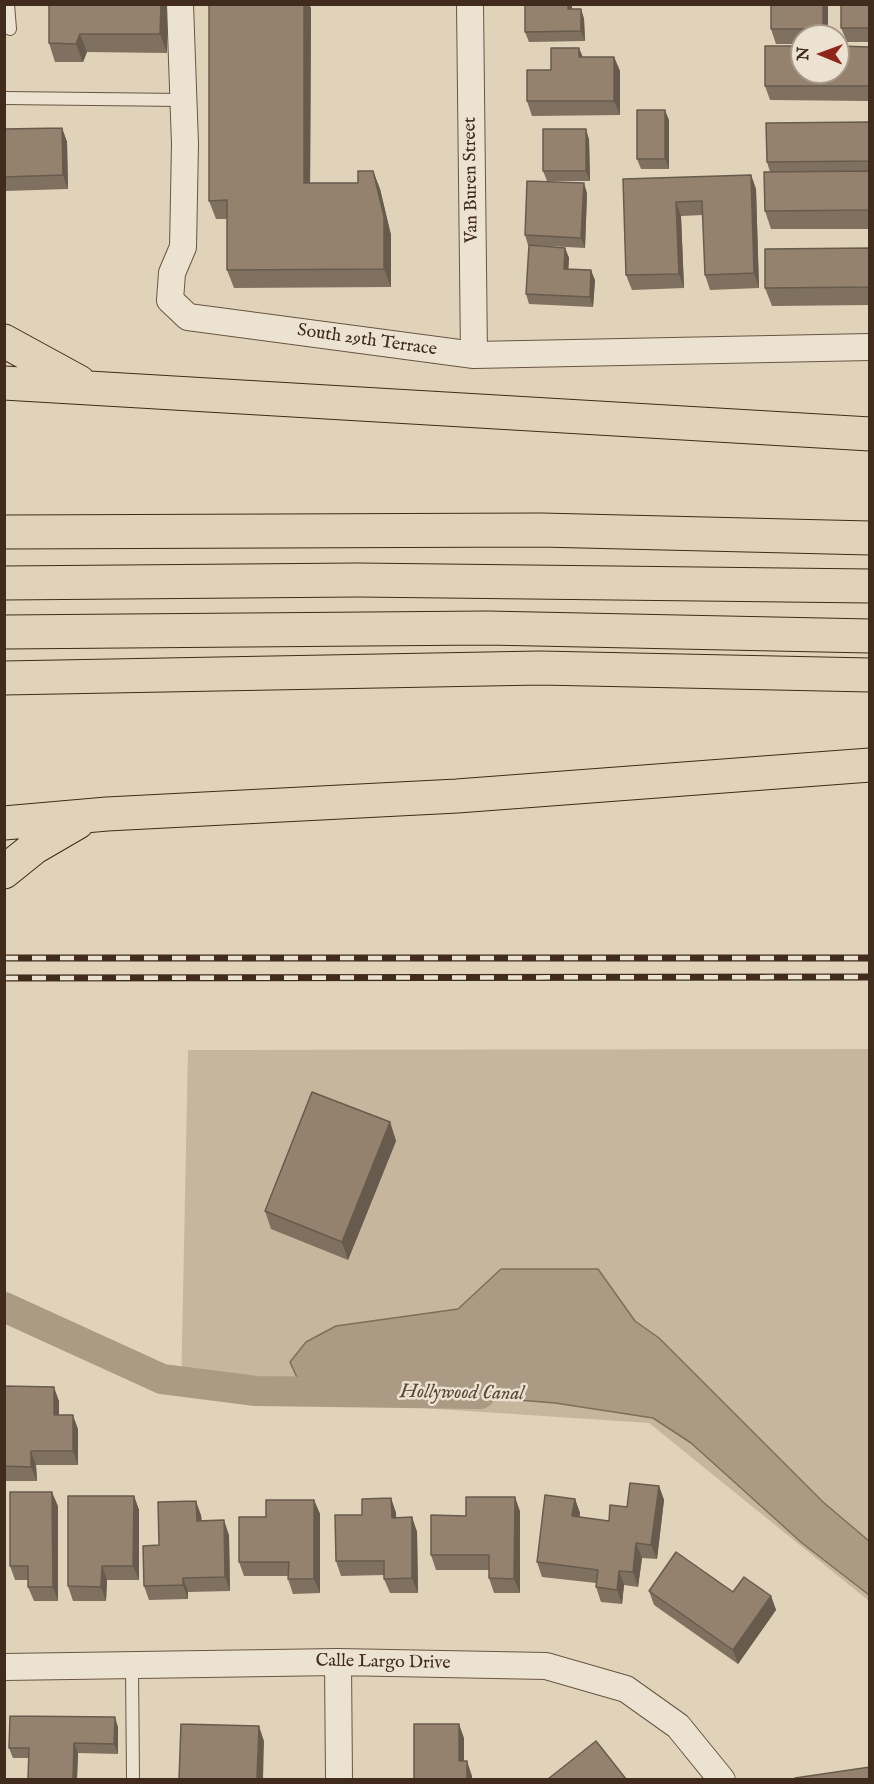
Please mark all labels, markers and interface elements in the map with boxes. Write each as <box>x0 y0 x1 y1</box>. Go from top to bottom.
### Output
north arrow <box>790 24 850 84</box>
text: N <box>794 47 814 61</box>
street label: Van Buren Street <box>460 117 484 243</box>
street label: South 29th Terrace <box>296 321 438 361</box>
water label: Hollywood Canal <box>400 1381 524 1407</box>
street label: Calle Largo Drive <box>315 1651 451 1675</box>

